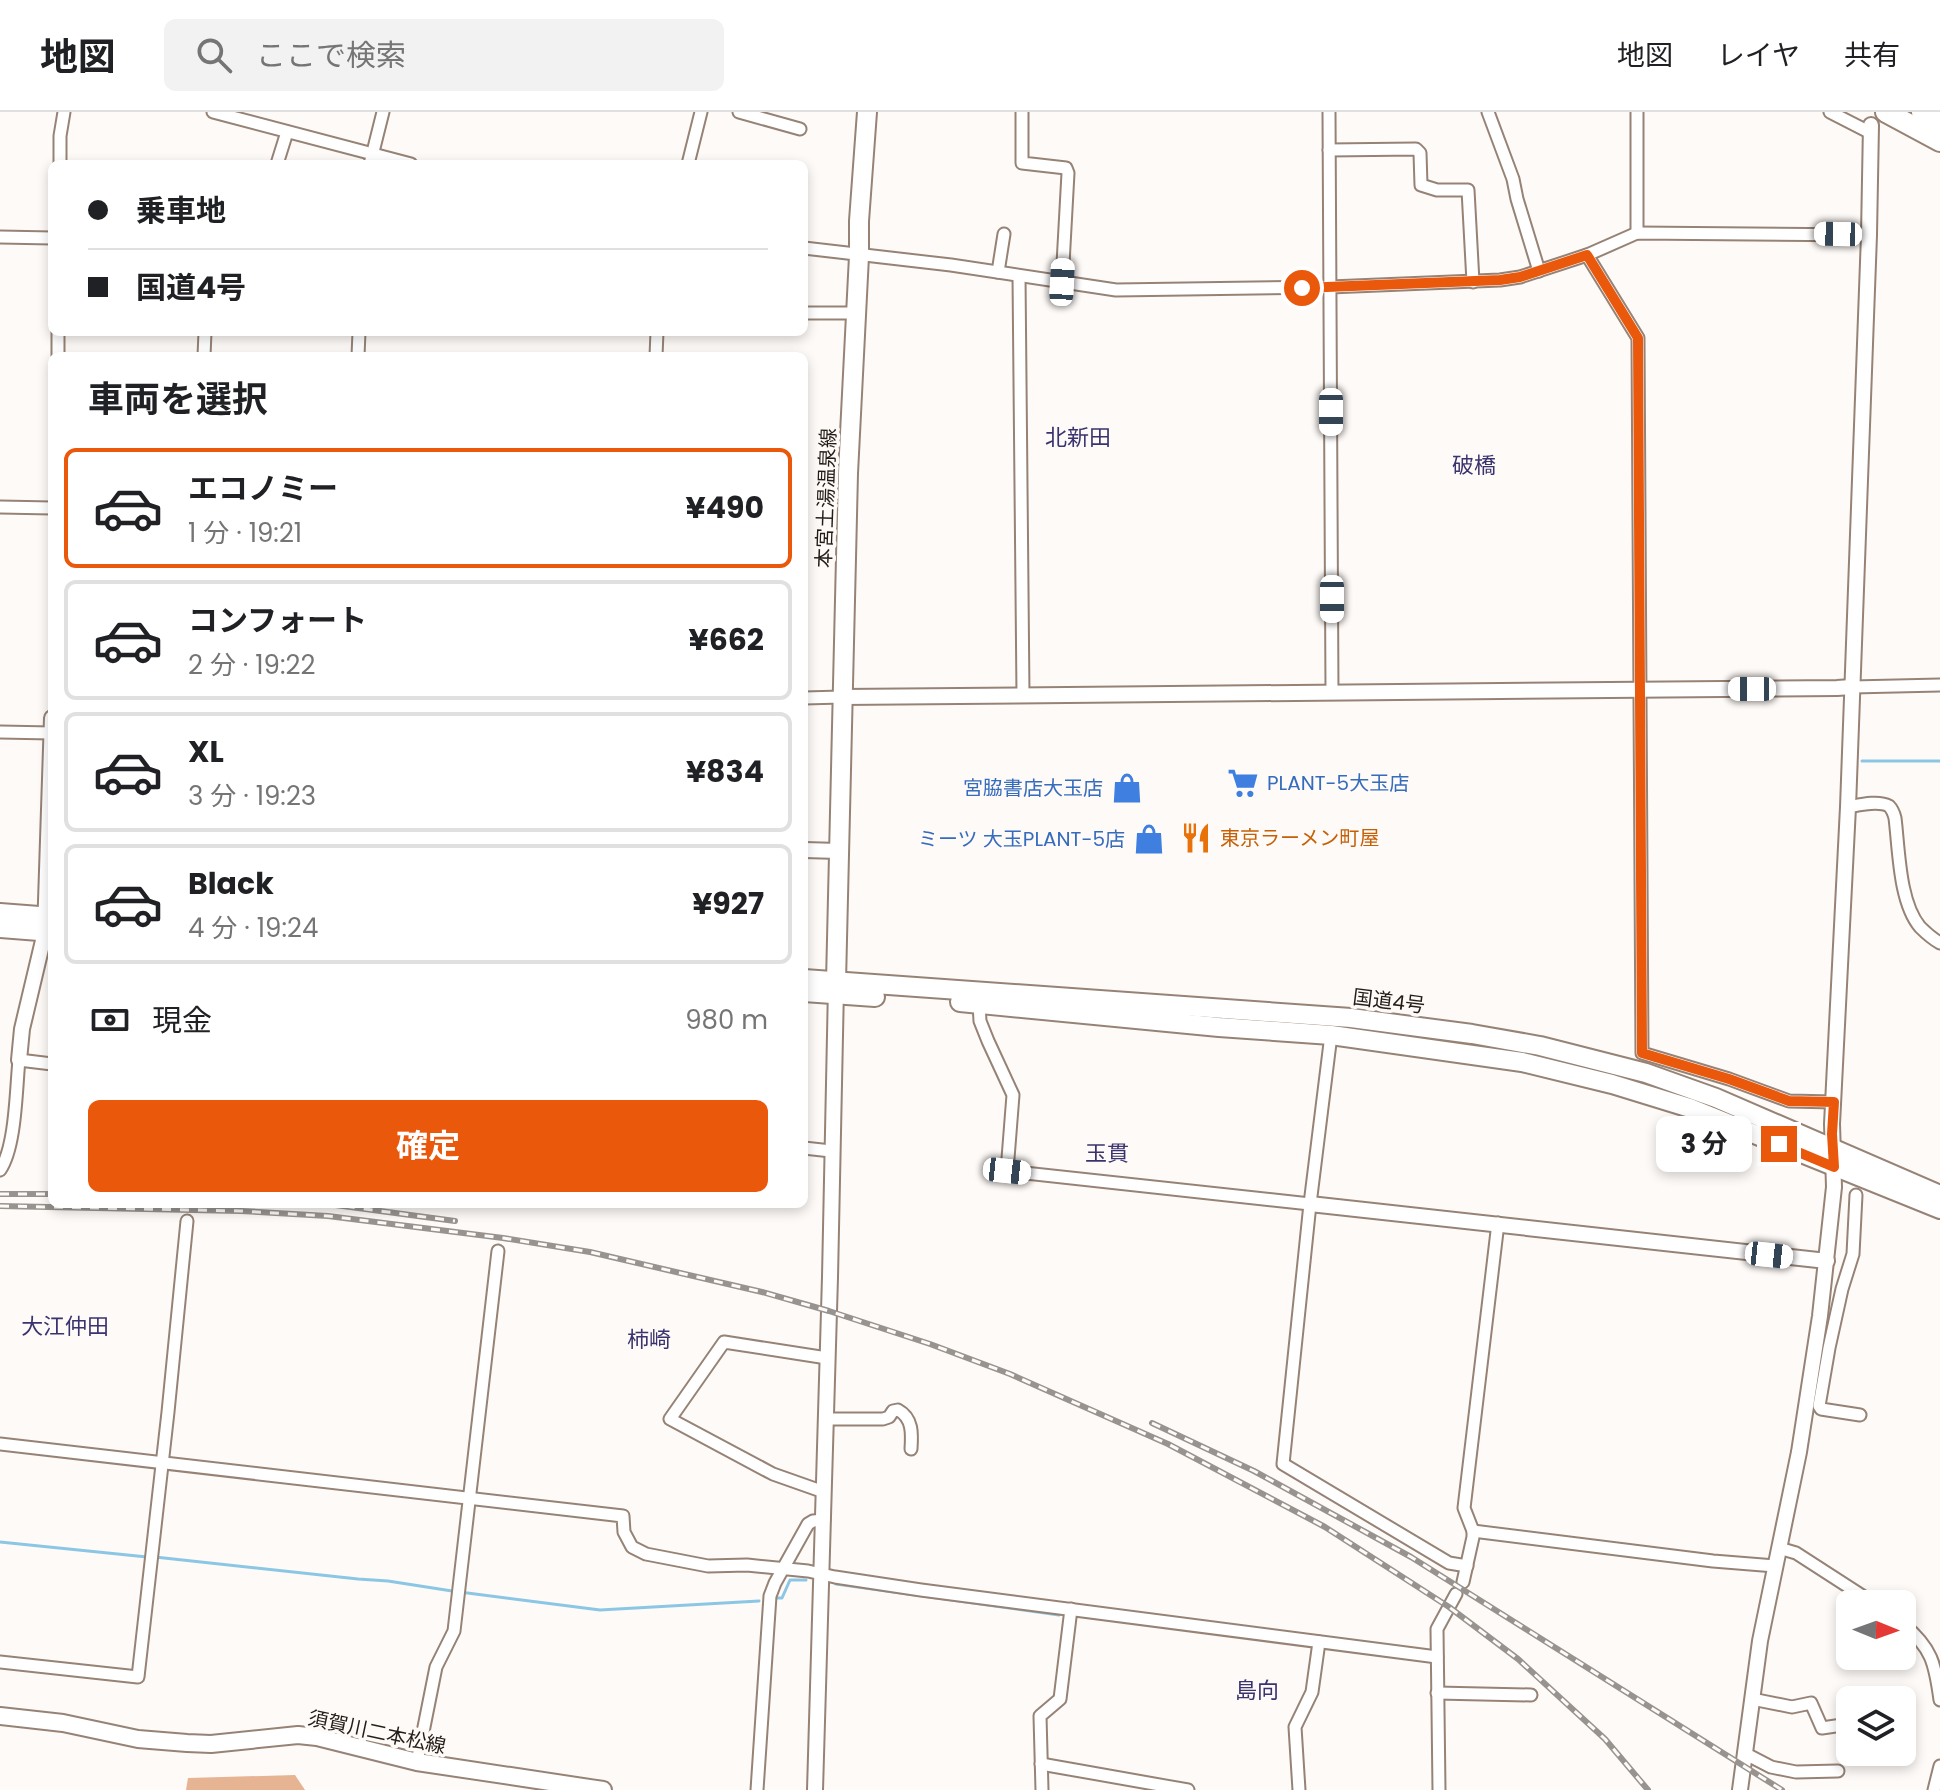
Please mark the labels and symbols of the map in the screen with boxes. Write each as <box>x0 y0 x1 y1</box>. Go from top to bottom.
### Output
car <box>1814 222 1862 246</box>
car <box>1049 257 1075 307</box>
route start <box>1284 270 1320 306</box>
car <box>1319 388 1343 436</box>
district label: 北新田 <box>1045 422 1111 453</box>
street label: 本宮土湯温泉線 <box>810 428 842 568</box>
district label: 破橋 <box>1452 450 1496 481</box>
car <box>1320 575 1344 623</box>
car <box>1728 677 1776 701</box>
supermarket icon: PLANT-5大玉店 <box>1226 766 1260 800</box>
place label: PLANT-5大玉店 <box>1267 769 1409 797</box>
shop icon: 宮脇書店大玉店 <box>1110 771 1144 805</box>
place label: 宮脇書店大玉店 <box>963 774 1103 802</box>
restaurant icon: 東京ラーメン町屋 <box>1179 821 1213 855</box>
shop icon: ミーツ 大玉PLANT-5店 <box>1132 822 1166 856</box>
place label: 東京ラーメン町屋 <box>1220 824 1379 852</box>
place label: ミーツ 大玉PLANT-5店 <box>918 825 1125 853</box>
street label: 国道4号 <box>1351 983 1427 1019</box>
callout: 3 分 <box>1655 1116 1751 1172</box>
route end <box>1761 1126 1797 1162</box>
district label: 玉貫 <box>1085 1138 1129 1169</box>
car <box>982 1157 1032 1185</box>
car <box>1744 1241 1794 1269</box>
district label: 大江仲田 <box>21 1311 109 1342</box>
district label: 柿崎 <box>627 1324 671 1355</box>
north arrow <box>1836 1590 1916 1670</box>
district label: 島向 <box>1235 1675 1279 1706</box>
street label: 須賀川二本松線 <box>306 1704 448 1760</box>

